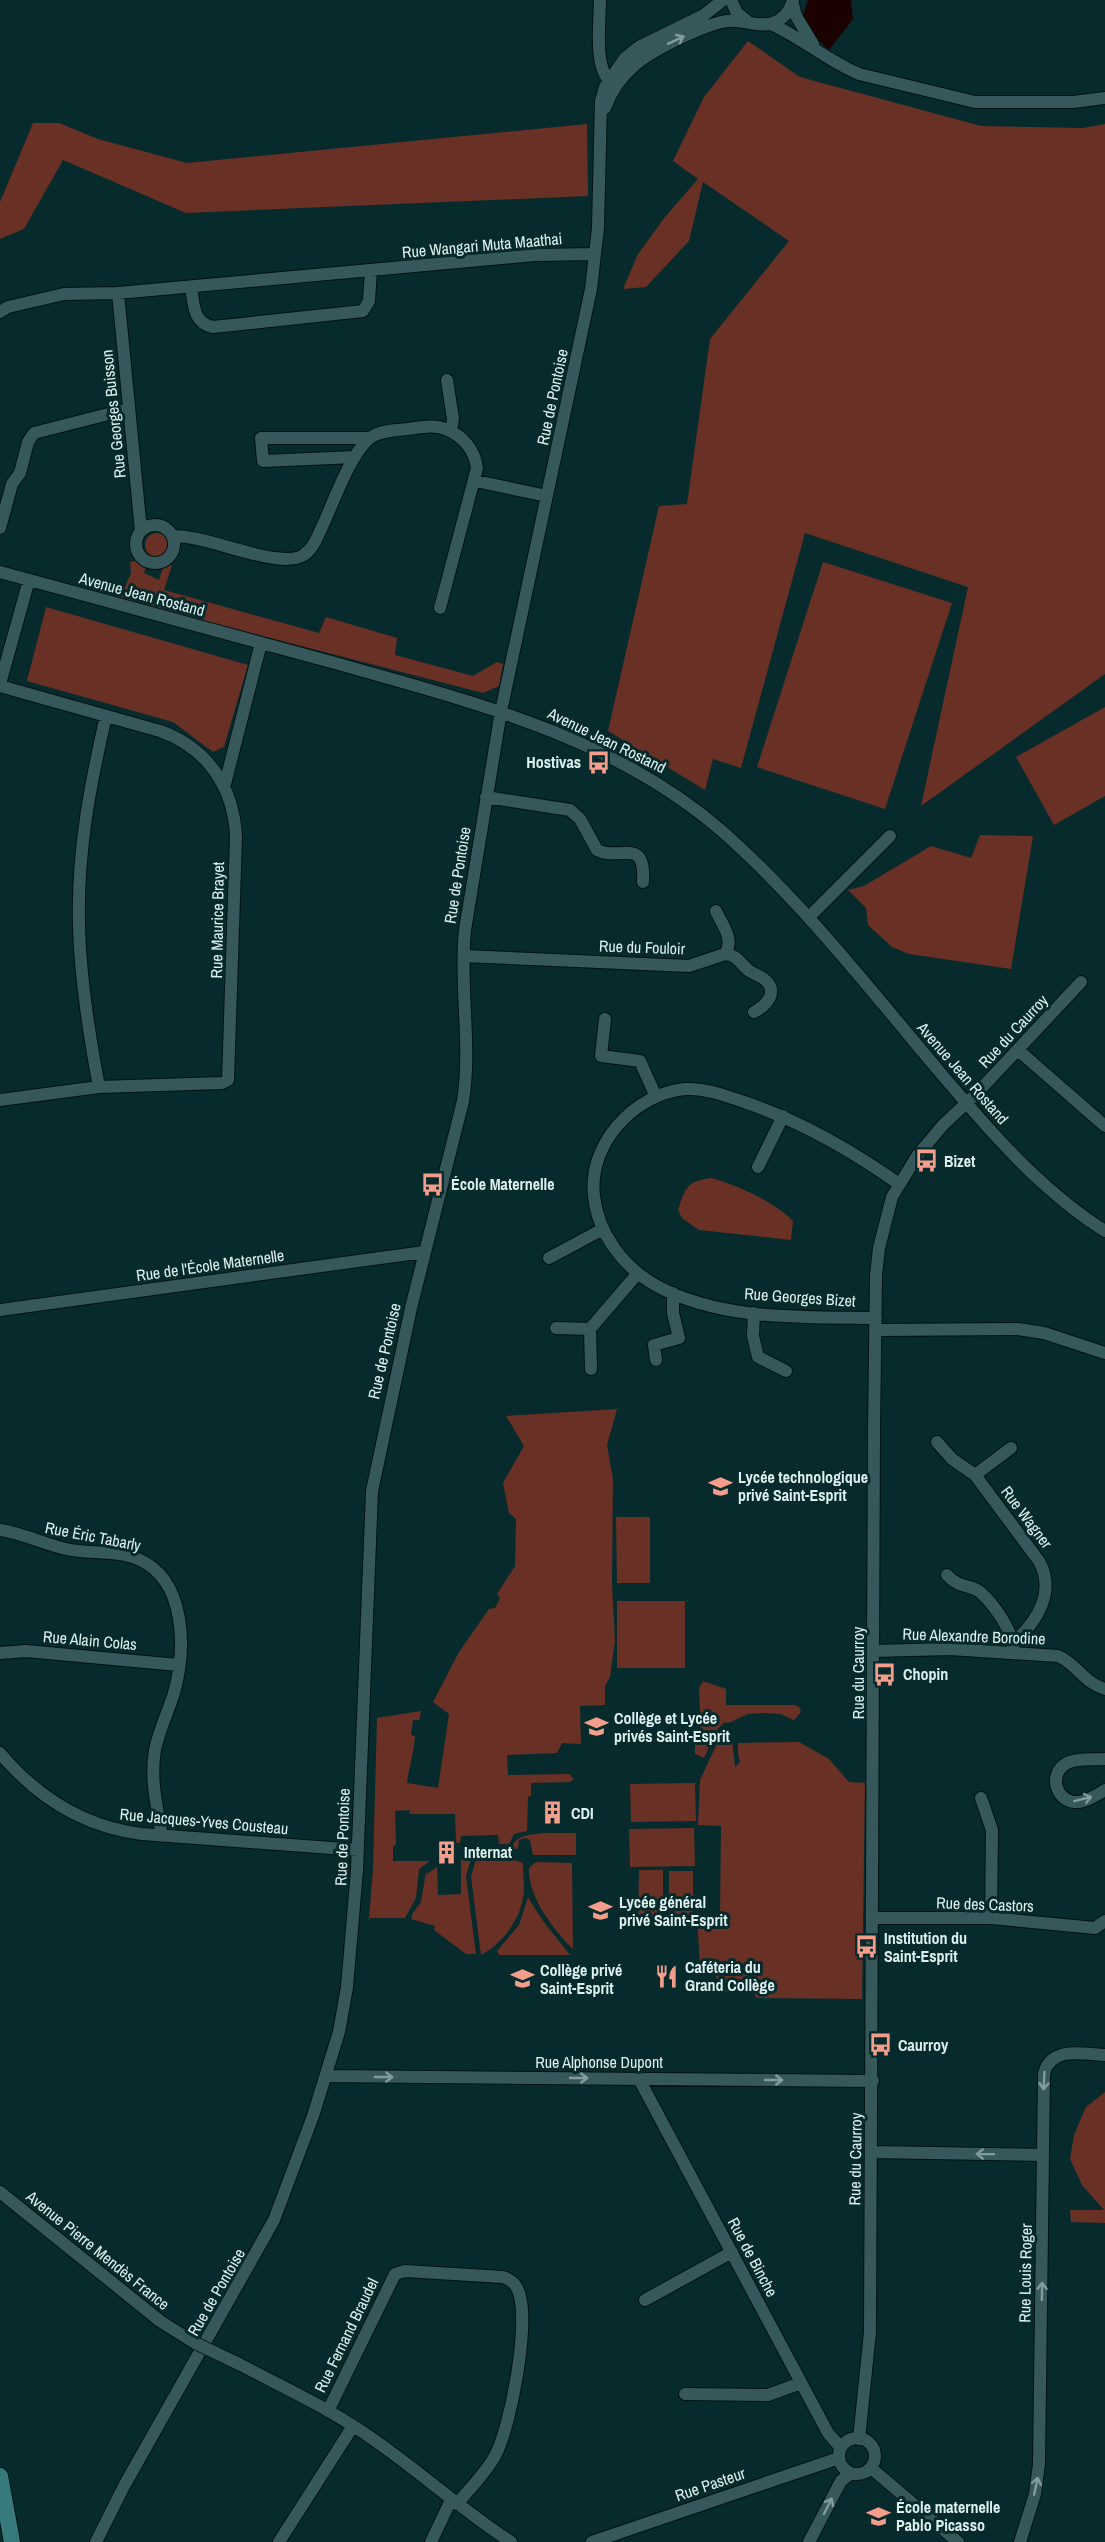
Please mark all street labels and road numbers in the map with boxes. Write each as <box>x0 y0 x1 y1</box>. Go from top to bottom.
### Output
street label: Rue Wangari Muta Maathai <box>401 227 563 263</box>
street label: Rue de Pontoise <box>531 347 573 447</box>
street label: Rue Georges Buisson <box>95 349 131 479</box>
street label: Avenue Jean Rostand <box>76 566 207 621</box>
street label: Avenue Jean Rostand <box>543 701 670 778</box>
street label: Rue de Pontoise <box>438 825 476 925</box>
street label: Rue Maurice Brayet <box>205 861 229 979</box>
street label: Rue du Fouloir <box>599 935 686 960</box>
street label: Rue du Caurroy <box>973 989 1053 1072</box>
street label: Avenue Jean Rostand <box>912 1016 1014 1129</box>
street label: Rue de l'École Maternelle <box>135 1244 285 1286</box>
street label: Rue Georges Bizet <box>744 1282 857 1312</box>
street label: Rue de Pontoise <box>362 1301 406 1401</box>
street label: Rue Wagner <box>996 1481 1058 1553</box>
street label: Rue Éric Tabarly <box>43 1516 143 1556</box>
street label: Rue Alexandre Borodine <box>902 1623 1046 1649</box>
street label: Rue Alain Colas <box>42 1625 138 1655</box>
street label: Rue du Caurroy <box>847 1626 869 1719</box>
street label: Rue de Pontoise <box>329 1788 355 1886</box>
street label: Rue Jacques-Yves Cousteau <box>119 1803 289 1839</box>
street label: Rue des Castors <box>936 1891 1034 1917</box>
street label: Rue Alphonse Dupont <box>535 2051 663 2073</box>
street label: Rue du Caurroy <box>843 2112 867 2205</box>
street label: Avenue Pierre Mendès France <box>21 2185 174 2315</box>
street label: Rue de Binche <box>723 2214 783 2300</box>
street label: Rue Louis Roger <box>1013 2223 1037 2323</box>
street label: Rue de Pontoise <box>182 2244 250 2340</box>
street label: Rue Fernand Braudel <box>309 2274 383 2396</box>
street label: Rue Pasteur <box>672 2462 749 2506</box>

